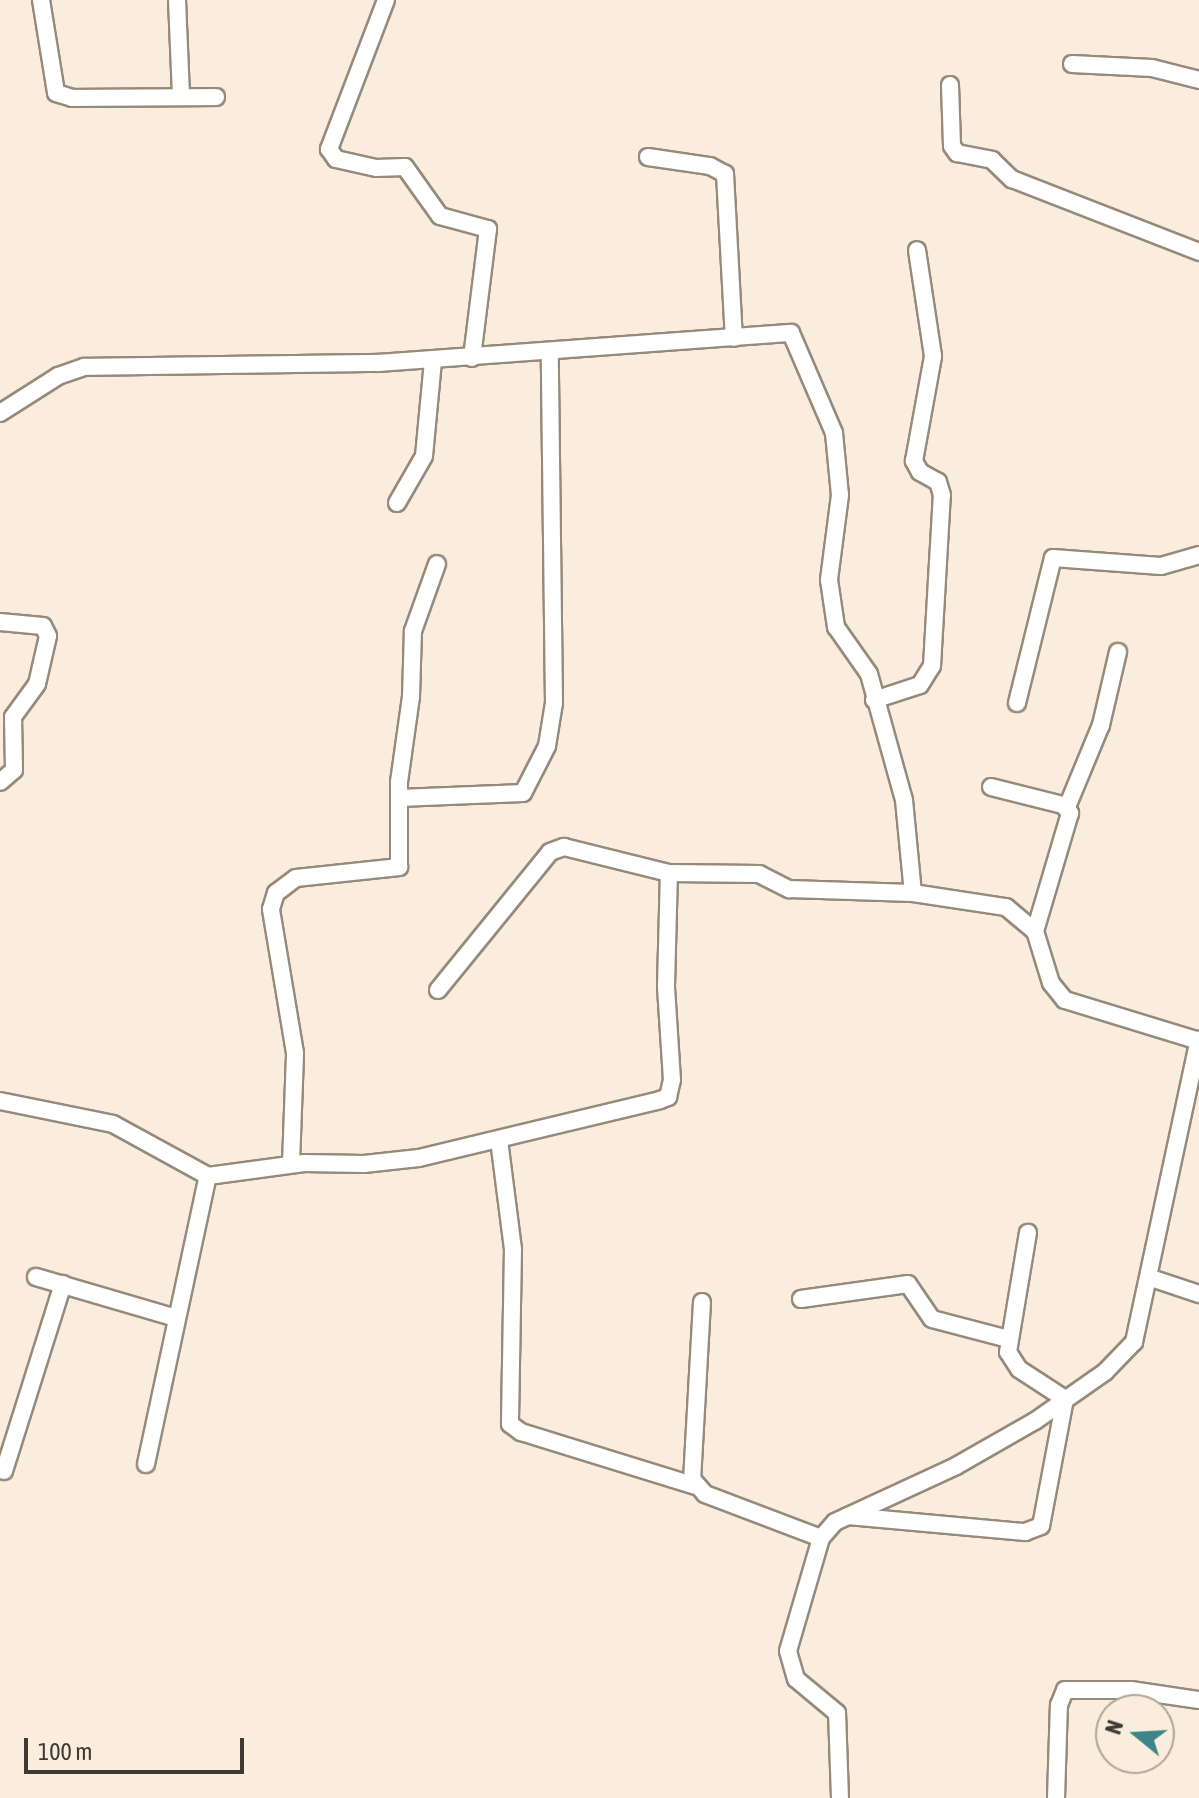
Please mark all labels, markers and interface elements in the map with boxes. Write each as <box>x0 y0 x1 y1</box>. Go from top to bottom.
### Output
north arrow <box>1095 1694 1175 1774</box>
text: N <box>1100 1717 1128 1737</box>
scale bar <box>28 1722 248 1772</box>
text: 100 m <box>38 1738 92 1765</box>

